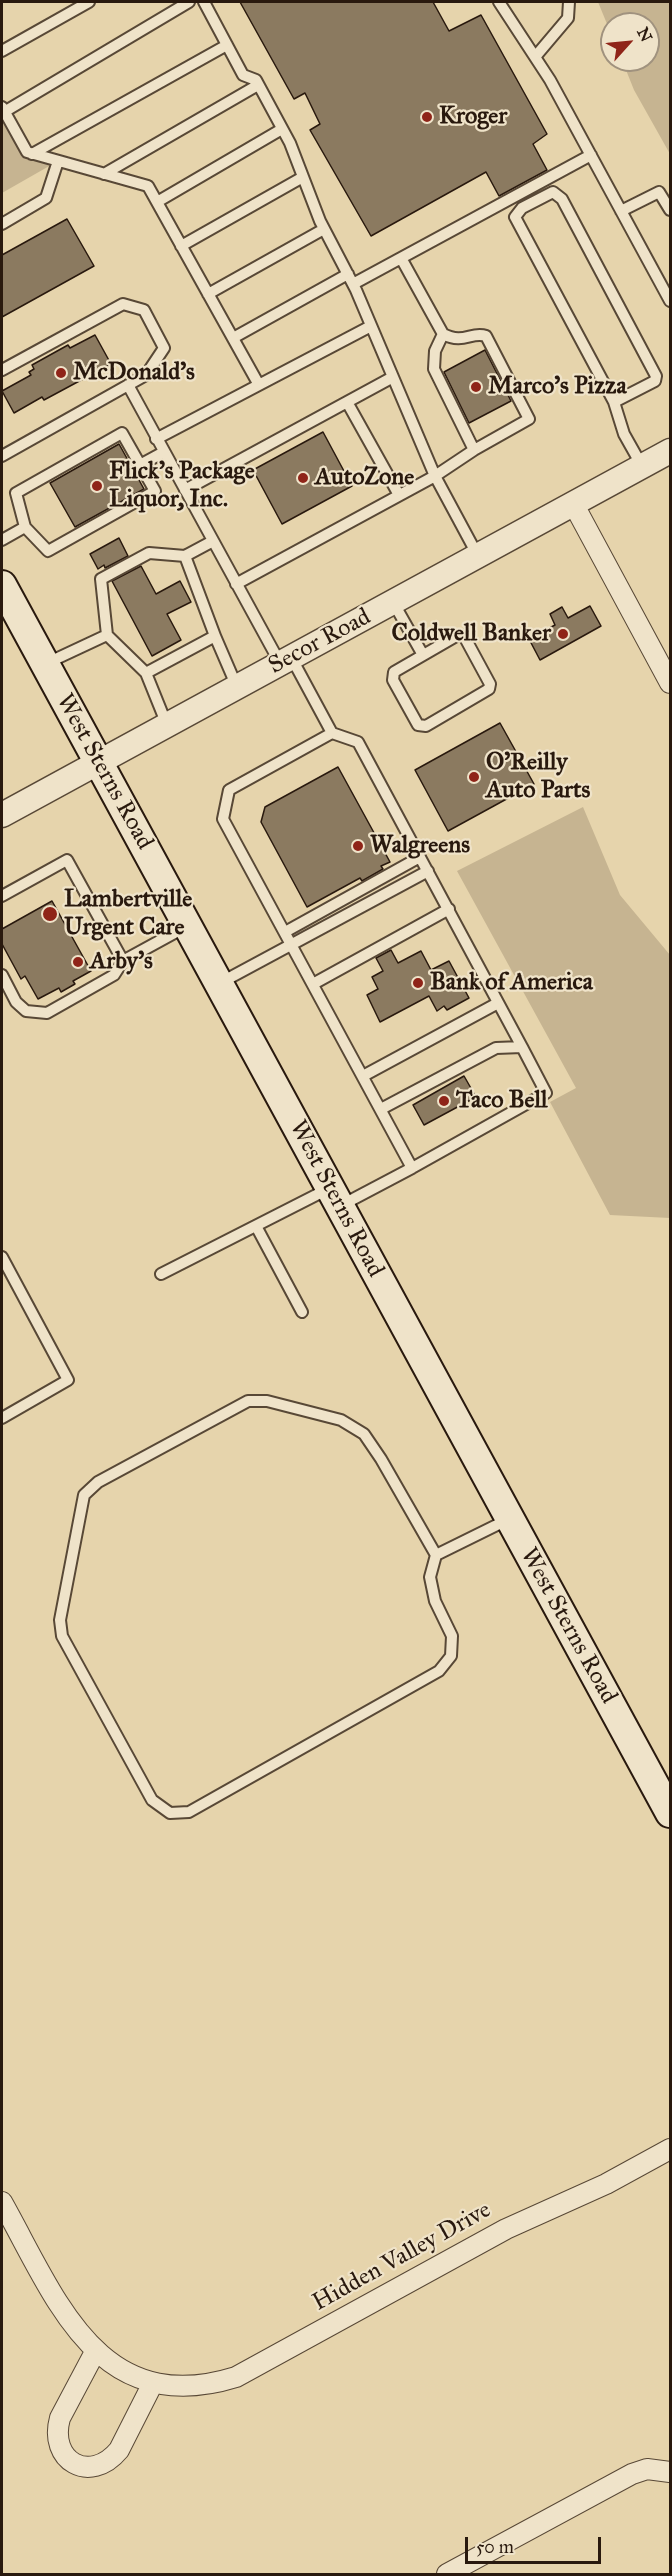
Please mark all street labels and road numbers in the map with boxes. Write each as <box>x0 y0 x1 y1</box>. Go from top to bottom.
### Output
street label: Secor Road <box>264 603 376 681</box>
street label: West Sterns Road <box>49 689 159 855</box>
street label: West Sterns Road <box>283 1116 389 1282</box>
street label: West Sterns Road <box>513 1543 623 1709</box>
street label: Hidden Valley Drive <box>308 2196 496 2318</box>

